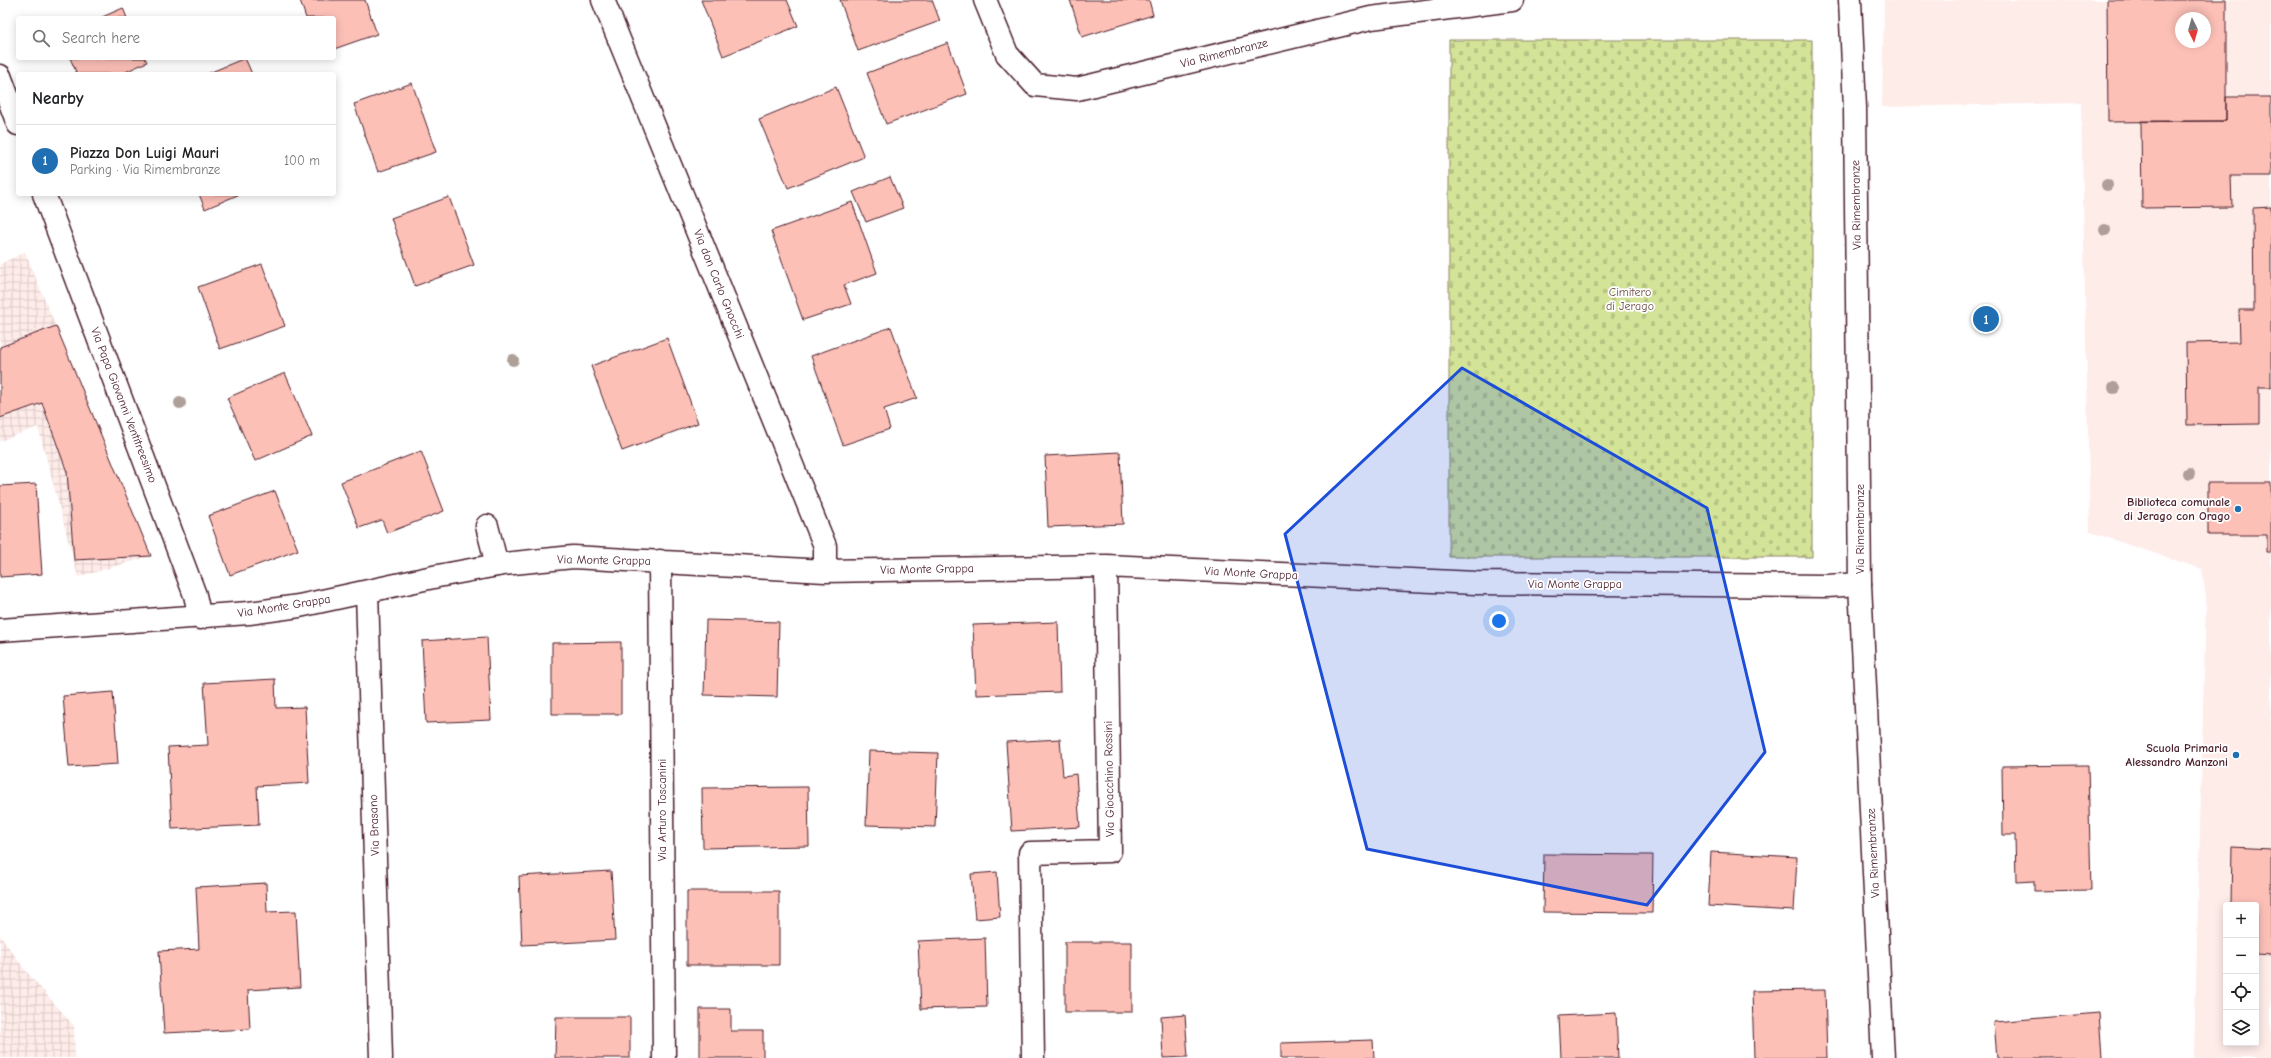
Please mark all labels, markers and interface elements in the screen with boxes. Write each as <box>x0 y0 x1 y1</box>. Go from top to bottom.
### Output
north arrow <box>2175 12 2211 48</box>
search box <box>16 16 336 60</box>
icon: search <box>30 27 52 49</box>
text: Search here <box>62 29 140 47</box>
street label: Via Rimembranze <box>1179 35 1269 71</box>
text: Nearby <box>32 89 83 108</box>
text: Piazza Don Luigi Mauri <box>70 144 219 162</box>
text: 1 <box>42 153 48 168</box>
text: 100 m <box>284 153 320 168</box>
street label: Via Rimembranze <box>1848 160 1864 250</box>
text: Parking · Via Rimembranze <box>70 162 220 177</box>
street label: Via don Carlo Gnocchi <box>691 227 747 341</box>
park label: Cimitero di Jerago <box>1606 285 1654 313</box>
pin: 1 <box>1973 304 1999 334</box>
street label: Via Papa Giovanni Ventitreesimo <box>88 325 160 485</box>
street label: Via Rimembranze <box>1853 484 1867 574</box>
place label: Biblioteca comunale di Jerago con Orago <box>2124 495 2230 523</box>
marker: Biblioteca comunale di Jerago con Orago <box>2233 504 2243 514</box>
street label: Via Monte Grappa <box>557 552 651 568</box>
street label: Via Monte Grappa <box>880 561 974 577</box>
street label: Via Monte Grappa <box>1204 564 1298 582</box>
street label: Via Monte Grappa <box>1528 577 1622 591</box>
street label: Via Monte Grappa <box>237 592 331 620</box>
your location <box>1489 611 1509 631</box>
street label: Via Gioacchino Rossini <box>1101 721 1117 837</box>
place label: Scuola Primaria Alessandro Manzoni <box>2126 741 2228 769</box>
marker: Scuola Primaria Alessandro Manzoni <box>2231 750 2241 760</box>
street label: Via Arturo Toscanini <box>655 759 669 861</box>
street label: Via Brasano <box>366 794 382 856</box>
street label: Via Rimembranze <box>1864 808 1882 898</box>
map controls <box>2223 902 2259 1046</box>
button: + <box>2223 902 2259 938</box>
button: − <box>2223 938 2259 974</box>
button: locate <box>2223 974 2259 1010</box>
button: layers <box>2223 1010 2259 1046</box>

